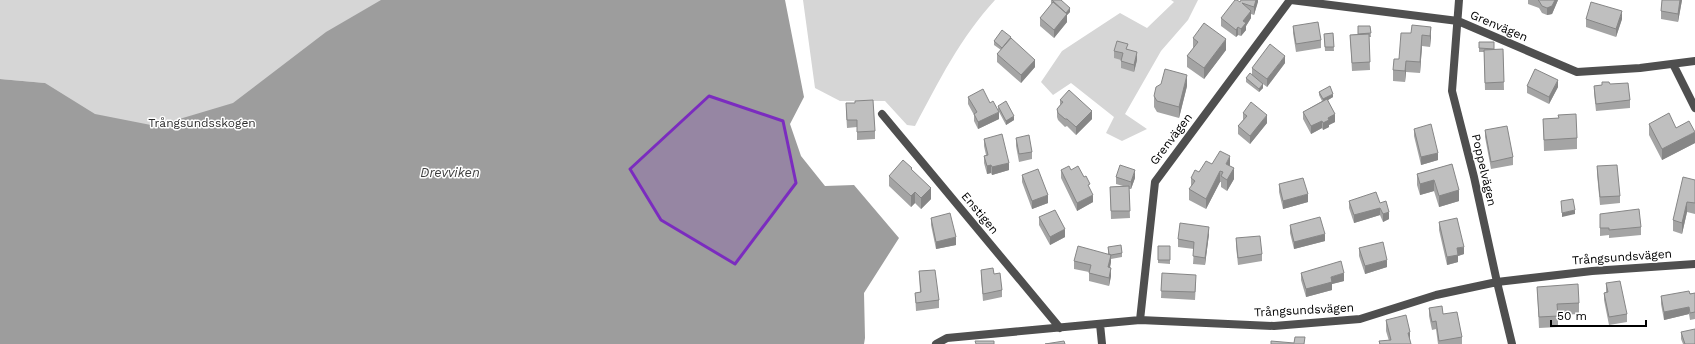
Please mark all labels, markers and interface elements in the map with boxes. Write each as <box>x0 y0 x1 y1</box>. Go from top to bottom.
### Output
street label: Grenvägen <box>1468 8 1530 44</box>
street label: Grenvägen <box>1147 110 1195 168</box>
park label: Trångsundsskogen <box>148 116 256 130</box>
street label: Poppelvägen <box>1469 133 1499 207</box>
water label: Drevviken <box>420 165 480 180</box>
street label: Enstigen <box>958 189 1002 237</box>
street label: Trångsundsvägen <box>1572 247 1672 267</box>
street label: Trångsundsvägen <box>1254 300 1354 320</box>
scale bar <box>1551 302 1646 328</box>
text: 50 m <box>1557 309 1587 323</box>

